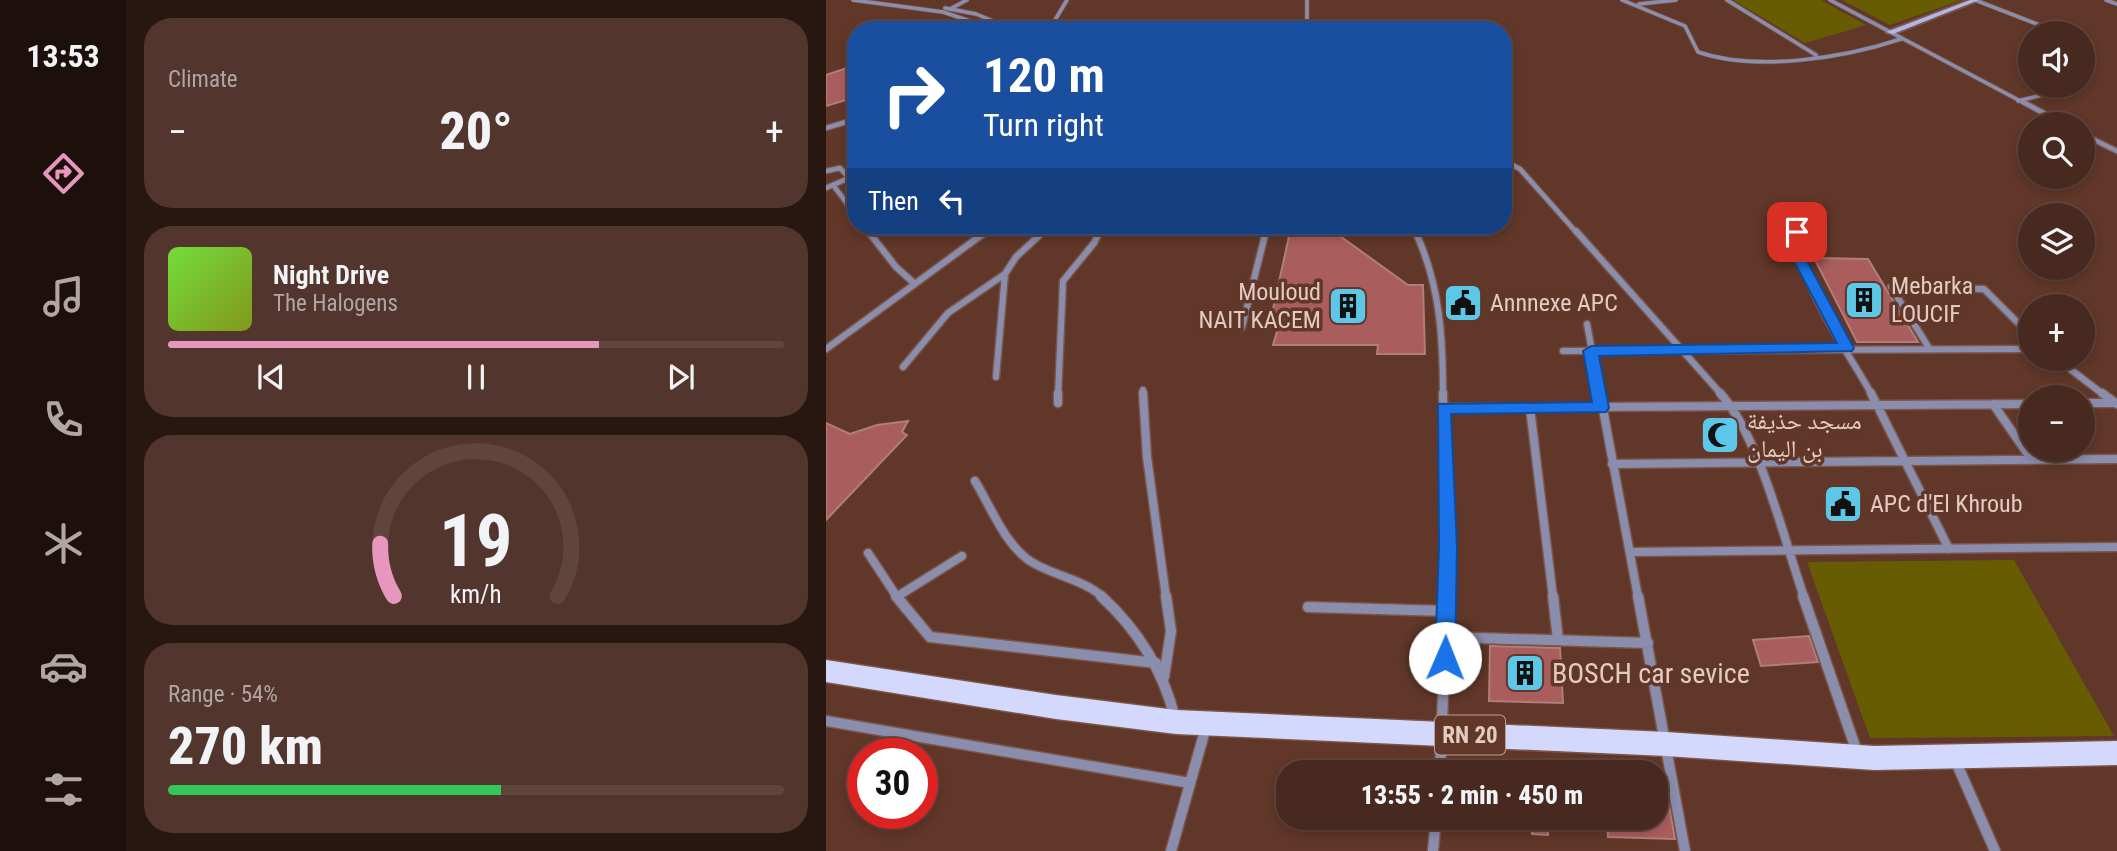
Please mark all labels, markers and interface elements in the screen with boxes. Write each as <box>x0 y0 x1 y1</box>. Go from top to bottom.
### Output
map controls <box>2018 21 2095 462</box>
button: sound <box>2018 21 2095 98</box>
text: 13:53 <box>26 37 100 75</box>
text: 120 m <box>983 47 1105 104</box>
icon: right <box>868 49 959 140</box>
text: Climate <box>168 66 238 93</box>
text: 20° <box>439 101 513 162</box>
text: Turn right <box>983 106 1104 144</box>
text: − <box>168 110 187 154</box>
text: + <box>765 110 784 154</box>
button: search <box>2018 112 2095 189</box>
icon: directions <box>39 149 88 198</box>
icon: left <box>933 182 971 220</box>
text: Then <box>868 186 919 216</box>
pin <box>1767 202 1827 262</box>
button: layers <box>2018 203 2095 280</box>
icon: arrive <box>1778 213 1816 251</box>
text: Night Drive <box>273 260 389 290</box>
icon: music <box>39 272 88 321</box>
place label: Mebarka LOUCIF <box>1891 272 1973 328</box>
place label: Mouloud NAIT KACEM <box>1198 278 1321 334</box>
building icon: Mebarka LOUCIF <box>1843 279 1885 321</box>
public building icon: Annnexe APC <box>1442 282 1484 324</box>
building icon: Mouloud NAIT KACEM <box>1327 285 1369 327</box>
place label: Annnexe APC <box>1490 289 1618 317</box>
text: The Halogens <box>273 290 398 317</box>
button: + <box>2018 294 2095 371</box>
icon: previous <box>252 358 290 396</box>
icon: pause <box>457 358 495 396</box>
icon: next <box>662 358 700 396</box>
button: − <box>2018 385 2095 462</box>
icon: phone <box>39 395 88 444</box>
place label: مسجد حذيفة بن اليمان <box>1747 407 1862 463</box>
mosque icon: مسجد حذيفة بن اليمان <box>1699 414 1741 456</box>
public building icon: APC d'El Khroub <box>1822 483 1864 525</box>
place label: APC d'El Khroub <box>1870 490 2023 518</box>
text: 19 <box>439 498 513 584</box>
icon: climate <box>39 519 88 568</box>
text: km/h <box>450 579 502 608</box>
position arrow <box>1408 621 1482 695</box>
icon: car <box>39 642 88 691</box>
building icon: BOSCH car sevice <box>1504 652 1546 694</box>
place label: BOSCH car sevice <box>1552 657 1750 690</box>
text: Range · 54% <box>168 681 278 708</box>
text: 270 km <box>168 716 323 777</box>
road number: RN 20 <box>1435 716 1505 754</box>
speed limit sign: 30 <box>847 738 938 829</box>
icon: filters <box>39 765 88 814</box>
text: 13:55 · 2 min · 450 m <box>1361 780 1583 810</box>

